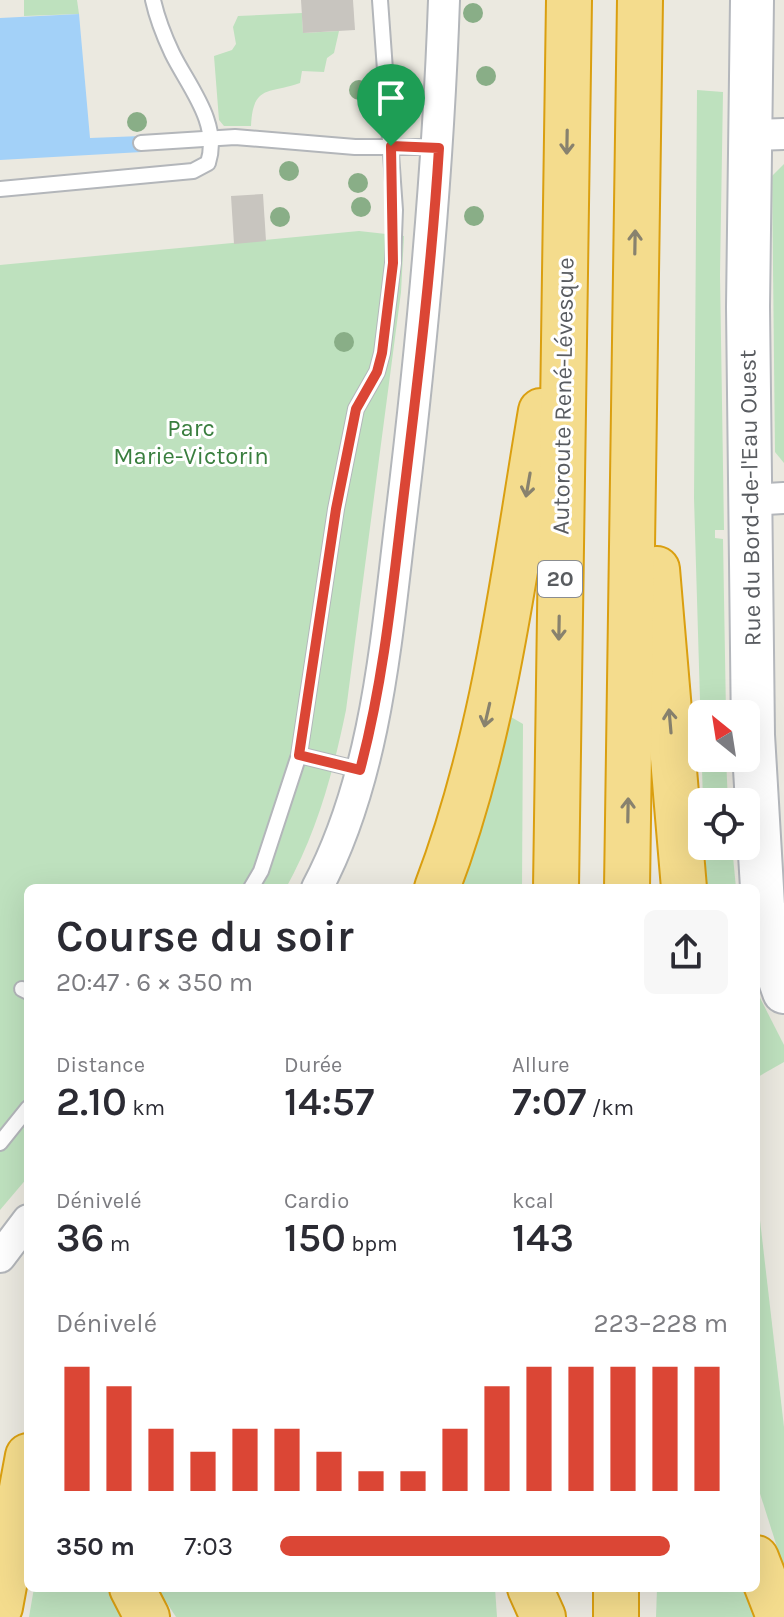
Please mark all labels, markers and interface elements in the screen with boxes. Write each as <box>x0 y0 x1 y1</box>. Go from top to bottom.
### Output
pin <box>357 64 425 146</box>
icon: arrive <box>369 76 413 120</box>
one-way arrow <box>559 128 574 155</box>
one-way arrow <box>628 229 643 256</box>
street label: Autoroute René-Lévesque <box>547 257 579 535</box>
street label: Rue du Bord-de-l'Eau Ouest <box>733 349 767 647</box>
park label: Parc Marie-Victorin <box>113 414 269 470</box>
one-way arrow <box>520 472 535 498</box>
road number: 20 <box>538 561 582 597</box>
one-way arrow <box>551 614 567 641</box>
north arrow <box>688 700 760 772</box>
map controls <box>688 700 760 860</box>
one-way arrow <box>478 701 493 727</box>
one-way arrow <box>663 708 678 735</box>
button: locate <box>688 788 760 860</box>
one-way arrow <box>620 797 636 824</box>
button: share <box>644 910 728 994</box>
text: Course du soir <box>56 911 354 962</box>
text: 20:47 · 6 × 350 m <box>56 967 253 998</box>
text: Distance <box>56 1052 145 1078</box>
text: Durée <box>284 1052 342 1078</box>
text: Allure <box>512 1052 570 1078</box>
text: 2.10 <box>56 1078 127 1125</box>
text: 14:57 <box>284 1078 374 1125</box>
text: 7:07 <box>512 1078 586 1125</box>
text: km <box>127 1095 165 1121</box>
text: /km <box>586 1095 634 1121</box>
text: Dénivelé <box>56 1188 141 1214</box>
text: Cardio <box>284 1188 349 1214</box>
text: kcal <box>512 1188 554 1214</box>
text: 36 <box>56 1214 104 1261</box>
text: 150 <box>284 1214 346 1261</box>
text: 143 <box>512 1214 574 1261</box>
text: m <box>104 1231 130 1257</box>
text: bpm <box>346 1231 398 1257</box>
text: Dénivelé <box>56 1308 157 1339</box>
text: 223–228 m <box>594 1308 728 1339</box>
text: 350 m <box>56 1531 135 1562</box>
text: 7:03 <box>184 1531 233 1562</box>

